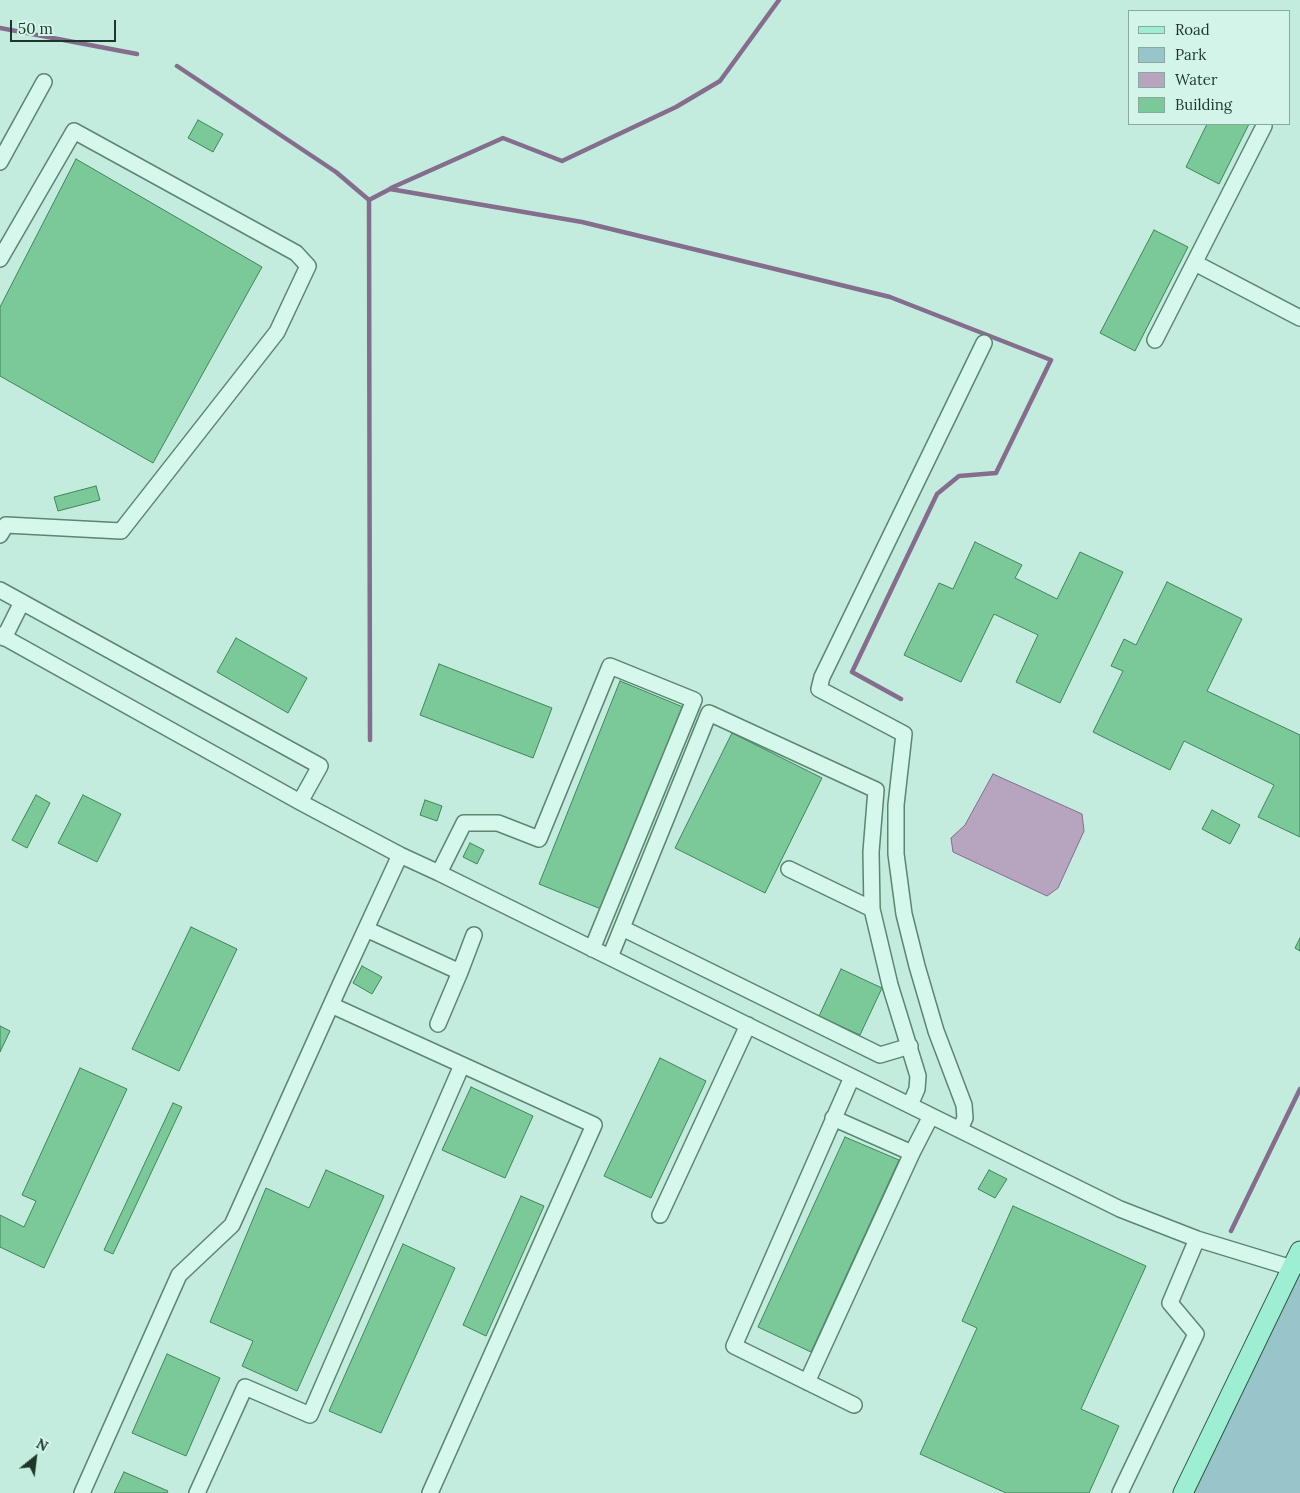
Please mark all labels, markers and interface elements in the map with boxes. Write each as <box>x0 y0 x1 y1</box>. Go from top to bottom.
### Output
scale bar <box>12 10 119 42</box>
legend <box>1128 10 1290 125</box>
text: 50 m <box>18 19 53 38</box>
text: Road <box>1175 20 1210 39</box>
text: Park <box>1175 45 1206 64</box>
text: Water <box>1175 70 1217 89</box>
text: Building <box>1175 95 1232 114</box>
north arrow <box>10 1433 60 1483</box>
text: N <box>33 1434 51 1455</box>

